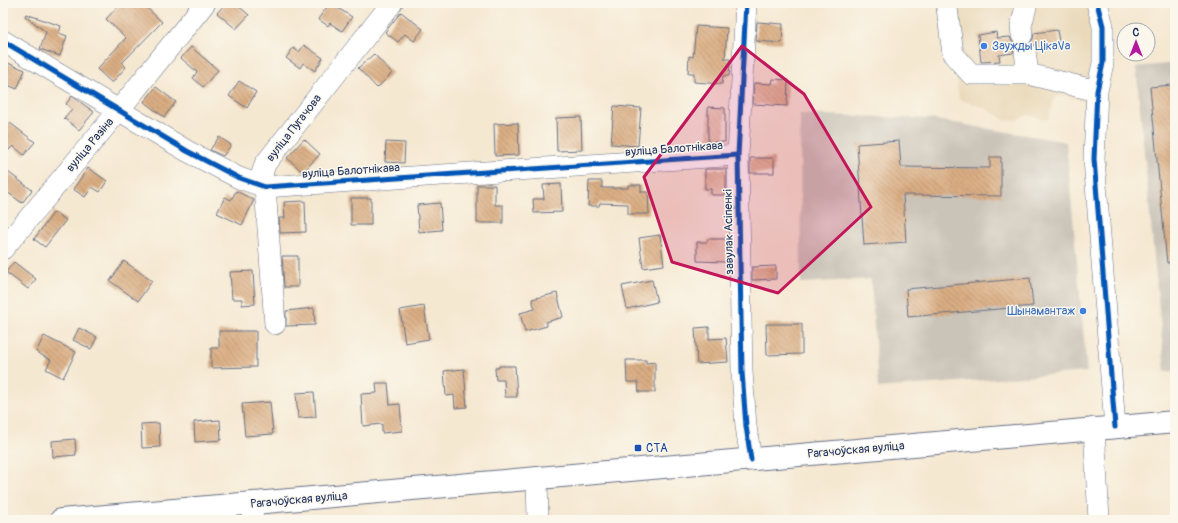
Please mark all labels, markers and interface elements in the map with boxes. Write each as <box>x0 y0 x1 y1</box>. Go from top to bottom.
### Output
north arrow <box>1116 22 1156 62</box>
text: С <box>1133 26 1140 39</box>
place label: Заужды ЦікаVа <box>992 39 1071 54</box>
marker: Заужды ЦікаVа <box>979 41 989 51</box>
street label: вуліца Пугачова <box>263 91 325 165</box>
street label: вуліца Разіна <box>63 114 117 175</box>
street label: вуліца Балотнікава <box>625 138 724 160</box>
street label: вуліца Балотнікава <box>302 160 401 182</box>
street label: завулак Асіпенкі <box>721 189 737 275</box>
place label: Шынамантаж <box>1007 304 1075 319</box>
marker: Шынамантаж <box>1078 306 1088 316</box>
street label: Рагачоўская вуліца <box>807 438 906 462</box>
place label: СТА <box>646 441 668 456</box>
marker: СТА <box>633 443 643 453</box>
street label: Рагачоўская вуліца <box>250 488 349 512</box>

